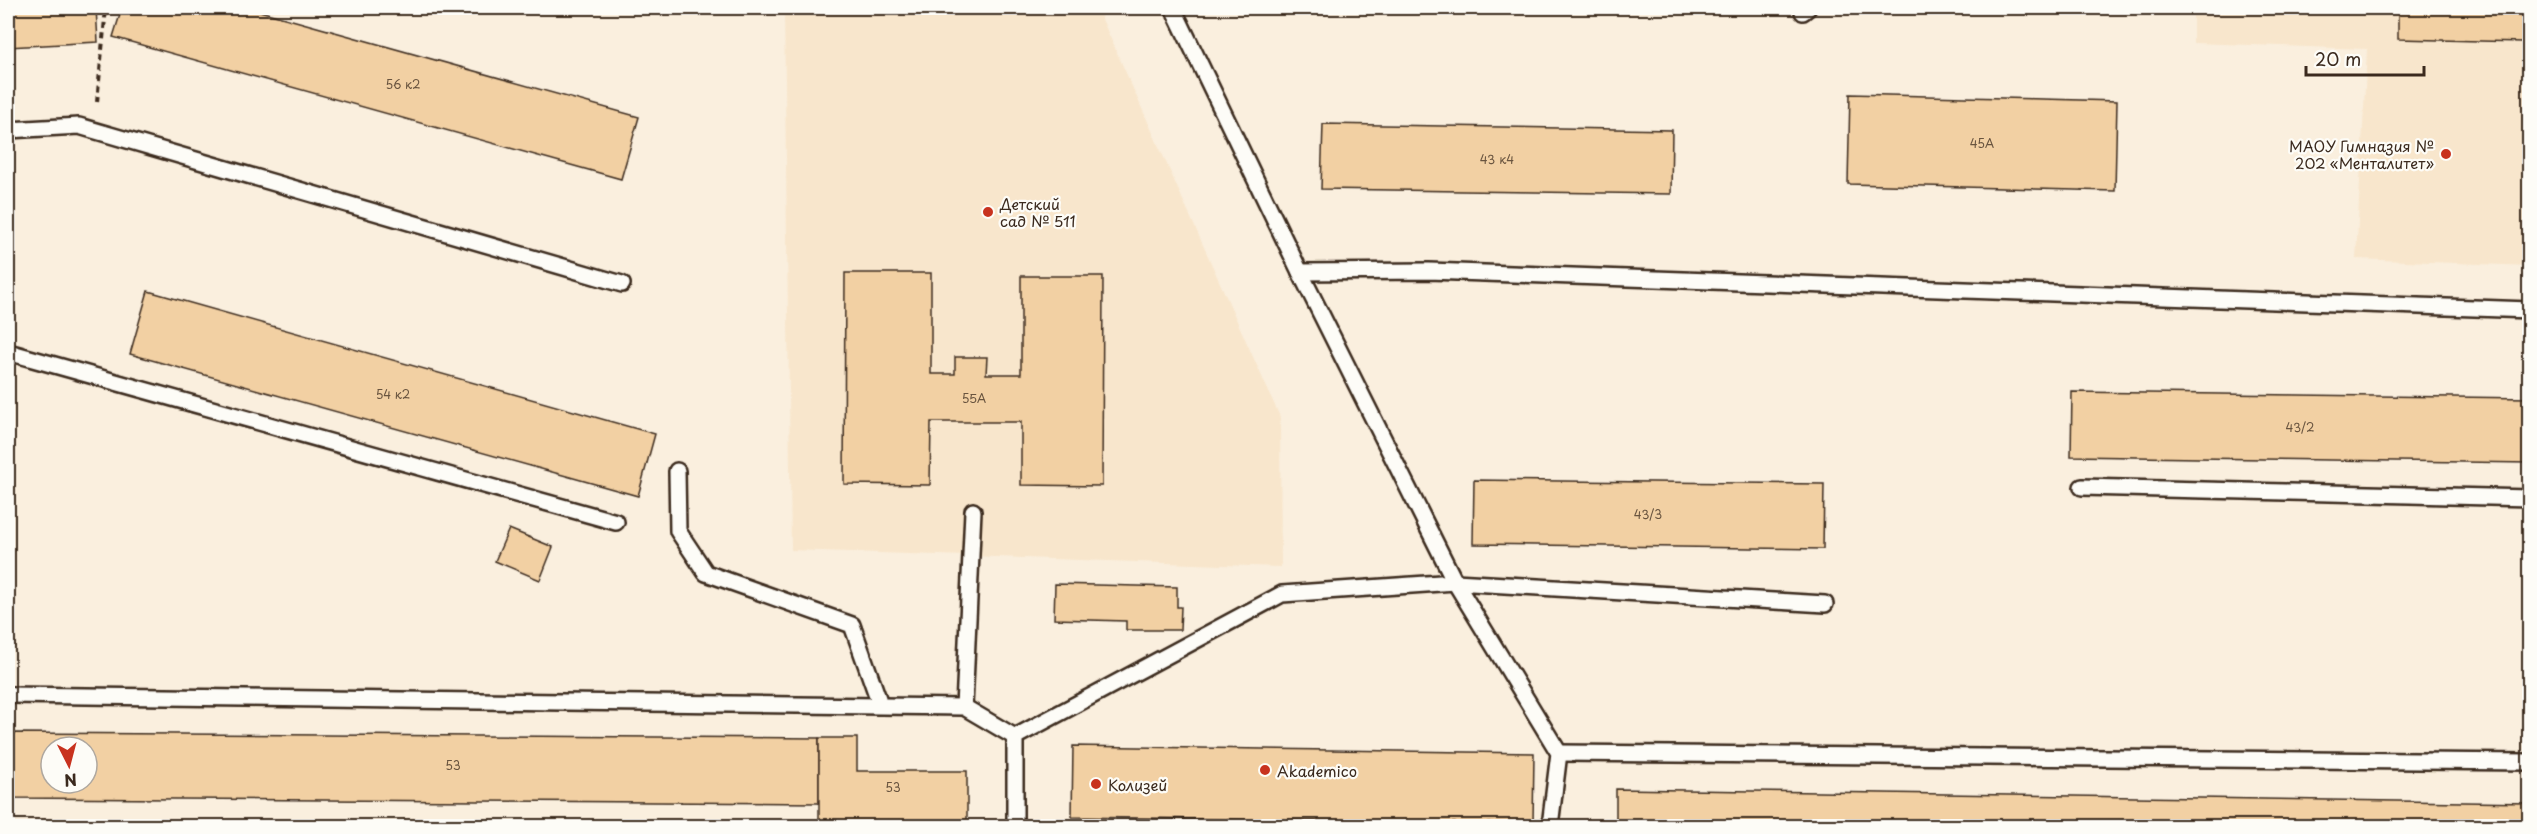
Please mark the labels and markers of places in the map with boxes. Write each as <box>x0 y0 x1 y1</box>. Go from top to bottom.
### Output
place label: МАОУ Гимназия № 202 «Менталитет» <box>2289 134 2434 174</box>
marker: МАОУ Гимназия № 202 «Менталитет» <box>2439 147 2453 161</box>
place label: Детский сад № 511 <box>999 192 1076 232</box>
marker: Детский сад № 511 <box>981 205 995 219</box>
place label: Akademico <box>1277 759 1357 782</box>
marker: Akademico <box>1258 763 1272 777</box>
place label: Колизей <box>1108 773 1167 796</box>
marker: Колизей <box>1089 777 1103 791</box>

